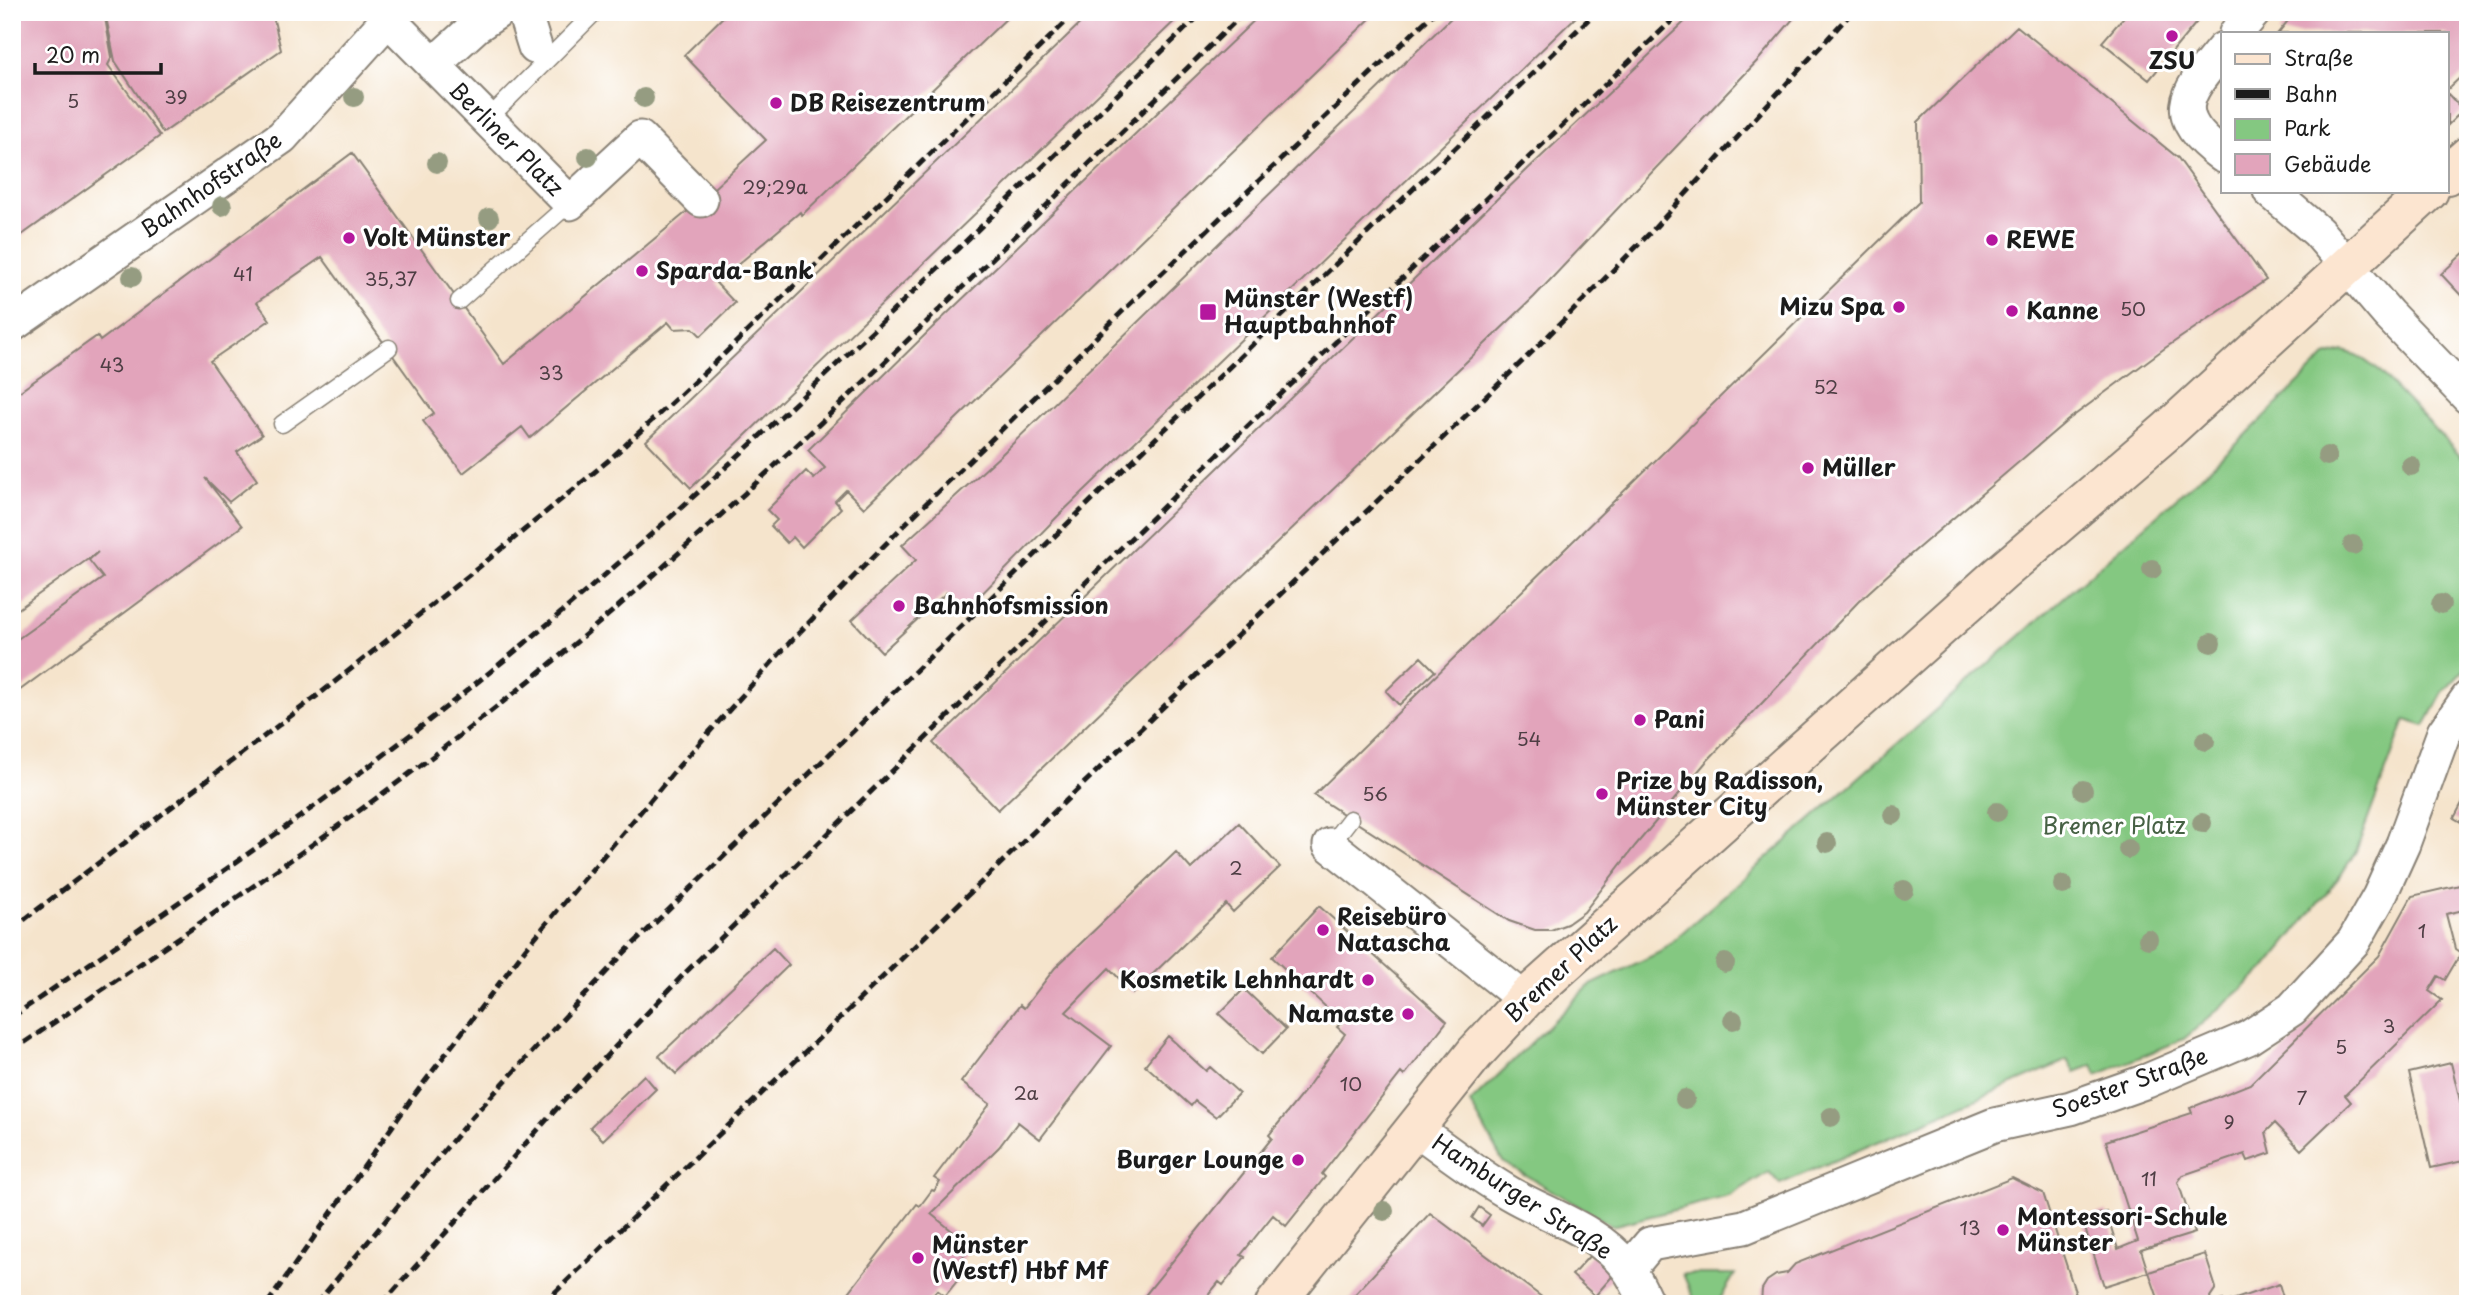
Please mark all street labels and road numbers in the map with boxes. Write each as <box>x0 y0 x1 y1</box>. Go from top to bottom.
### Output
street label: Berliner Platz <box>442 72 573 204</box>
street label: Bahnhofstraße <box>132 122 288 246</box>
street label: Bremer Platz <box>1496 906 1624 1030</box>
street label: Soester Straße <box>2047 1037 2212 1126</box>
street label: Hamburger Straße <box>1426 1124 1620 1267</box>

